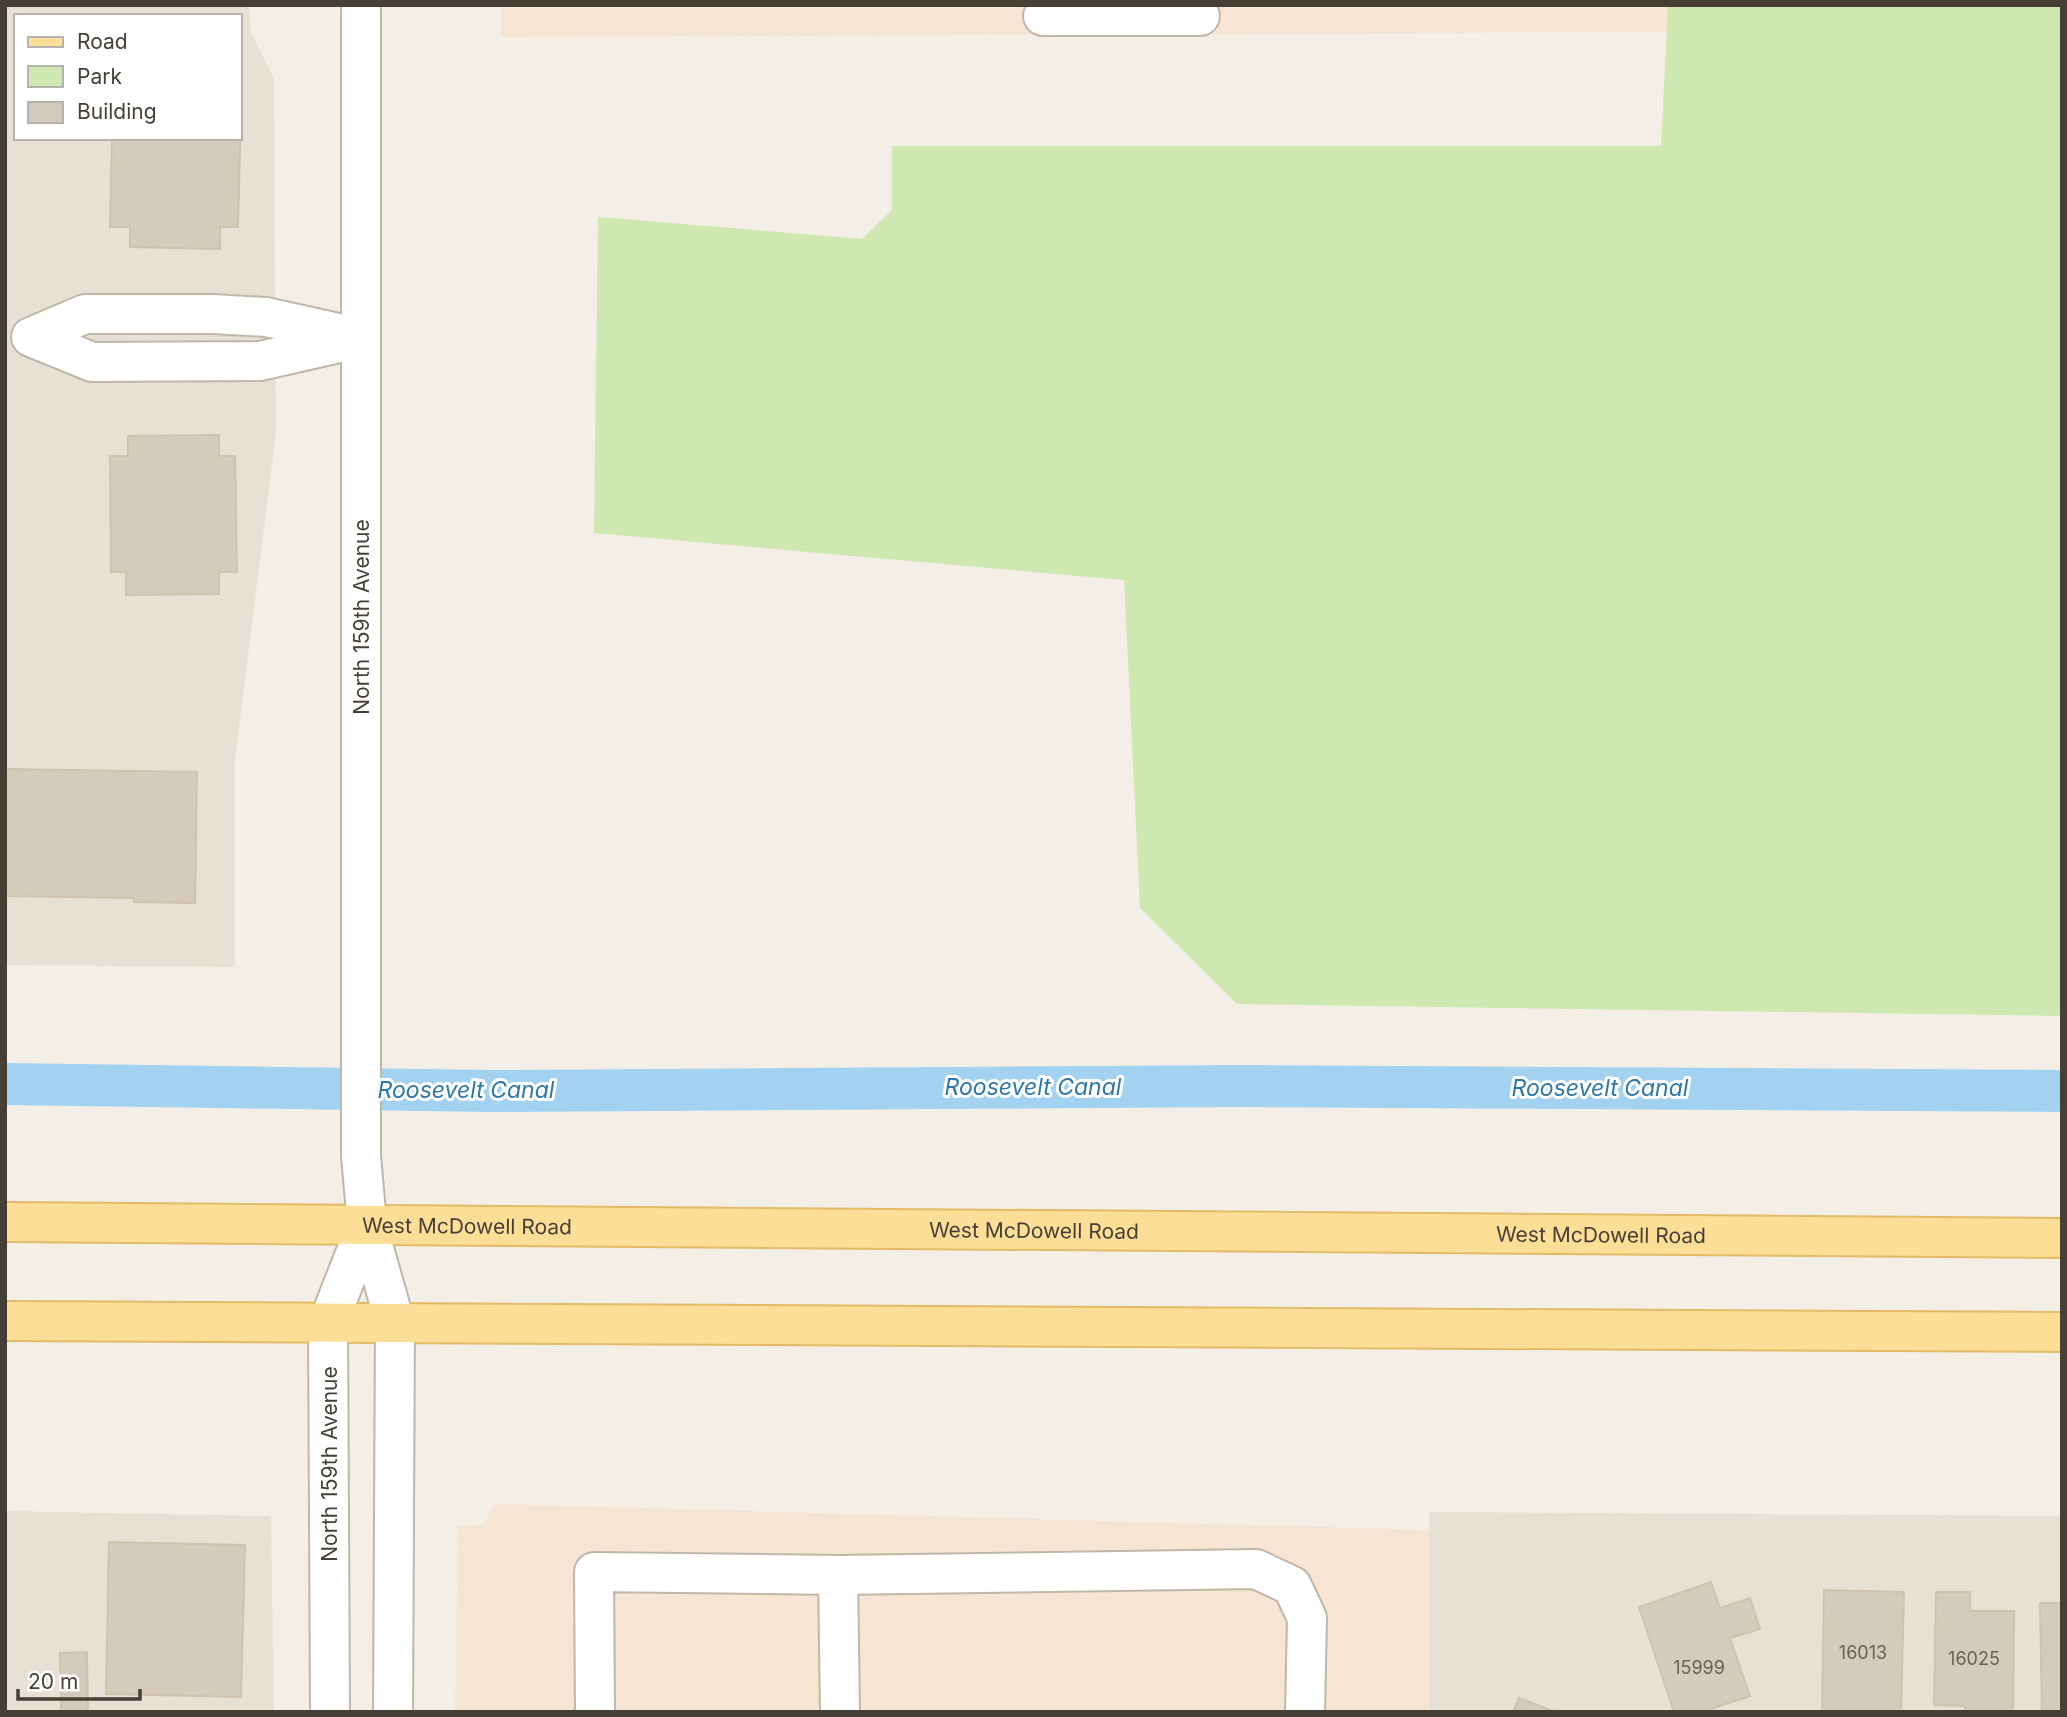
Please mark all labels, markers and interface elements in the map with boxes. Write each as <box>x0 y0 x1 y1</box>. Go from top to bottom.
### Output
legend <box>14 14 242 140</box>
text: Road <box>77 29 128 54</box>
text: Park <box>77 64 122 89</box>
text: Building <box>77 99 157 124</box>
street label: North 159th Avenue <box>349 519 374 715</box>
water label: Roosevelt Canal <box>945 1073 1122 1101</box>
water label: Roosevelt Canal <box>1512 1074 1689 1102</box>
water label: Roosevelt Canal <box>378 1076 555 1104</box>
street label: West McDowell Road <box>362 1212 572 1239</box>
street label: West McDowell Road <box>929 1217 1139 1243</box>
street label: West McDowell Road <box>1496 1221 1706 1248</box>
street label: North 159th Avenue <box>317 1366 342 1562</box>
house number: 16013 <box>1839 1642 1887 1663</box>
house number: 16025 <box>1948 1648 2000 1669</box>
house number: 15999 <box>1673 1657 1725 1678</box>
scale bar <box>18 1658 140 1702</box>
text: 20 m <box>28 1669 78 1694</box>

